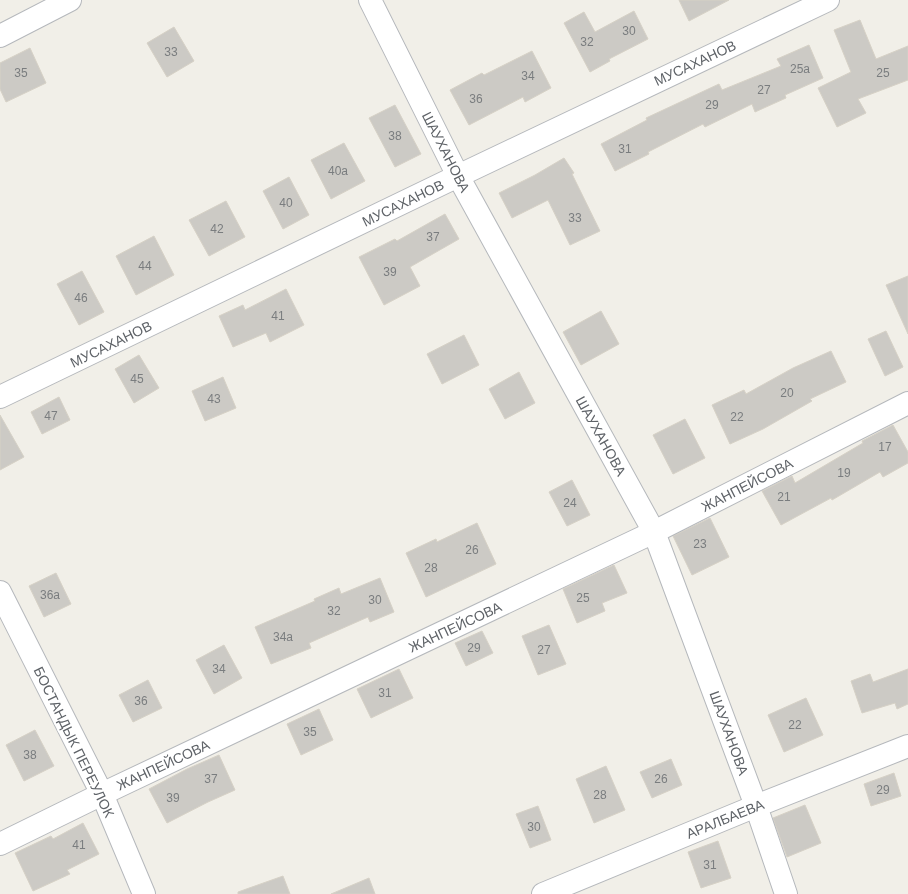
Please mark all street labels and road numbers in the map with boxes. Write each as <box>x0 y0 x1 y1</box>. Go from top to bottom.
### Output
street label: МУСАХАНОВ <box>651 37 739 89</box>
street label: ШАУХАНОВА <box>419 109 473 196</box>
street label: МУСАХАНОВ <box>360 176 446 230</box>
street label: МУСАХАНОВ <box>68 317 154 371</box>
street label: ШАУХАНОВА <box>573 393 630 479</box>
street label: ЖАНПЕЙСОВА <box>698 454 796 515</box>
street label: ЖАНПЕЙСОВА <box>406 597 505 656</box>
street label: БОСТАНДЫК ПЕРЕУЛОК <box>30 664 118 821</box>
street label: ШАУХАНОВА <box>706 689 752 778</box>
street label: ЖАНПЕЙСОВА <box>114 735 213 794</box>
street label: АРАЛБАЕВА <box>684 796 767 842</box>

